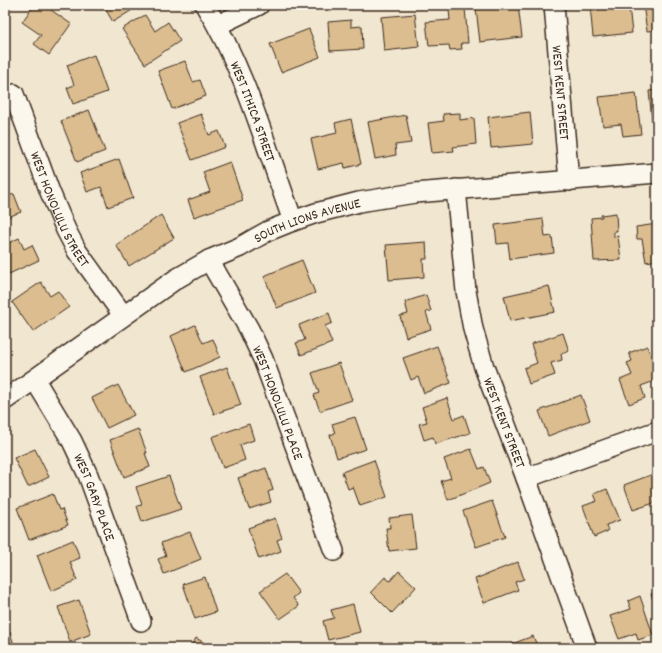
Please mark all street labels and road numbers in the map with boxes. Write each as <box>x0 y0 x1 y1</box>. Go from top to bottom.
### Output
street label: WEST KENT STREET <box>545 45 574 141</box>
street label: WEST ITHICA STREET <box>224 59 280 165</box>
street label: WEST HONOLULU STREET <box>24 149 94 272</box>
street label: SOUTH LIONS AVENUE <box>251 194 364 249</box>
street label: WEST HONOLULU PLACE <box>246 343 308 464</box>
street label: WEST KENT STREET <box>477 375 529 471</box>
street label: WEST GARY PLACE <box>67 451 119 545</box>

